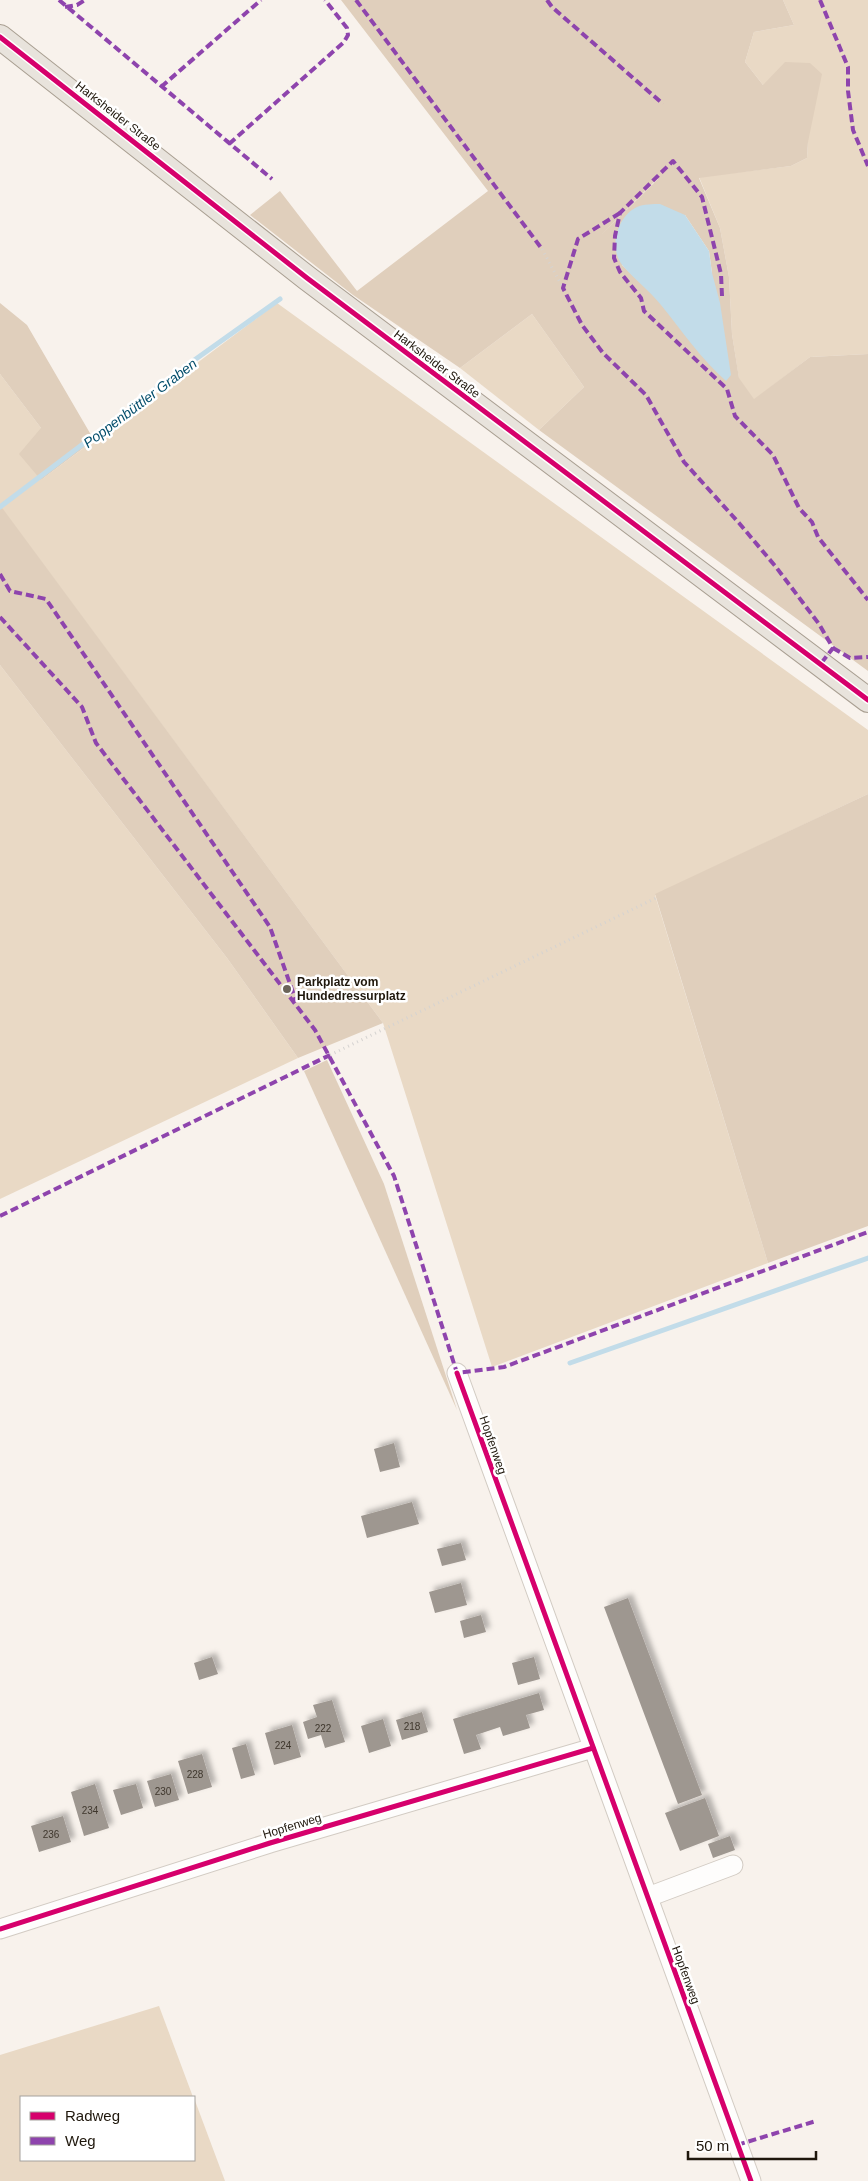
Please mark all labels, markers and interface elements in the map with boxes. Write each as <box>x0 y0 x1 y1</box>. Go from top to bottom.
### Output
street label: Harksheider Straße <box>73 78 164 154</box>
street label: Harksheider Straße <box>391 327 483 401</box>
water label: Poppenbüttler Graben <box>80 355 200 451</box>
place label: Parkplatz vom Hundedressurplatz <box>297 975 406 1003</box>
marker: Parkplatz vom Hundedressurplatz <box>281 983 293 995</box>
street label: Hopfenweg <box>476 1414 510 1476</box>
house number: 218 <box>404 1721 421 1732</box>
house number: 222 <box>315 1723 332 1734</box>
house number: 224 <box>275 1740 292 1751</box>
house number: 228 <box>187 1769 204 1780</box>
house number: 230 <box>155 1786 172 1797</box>
house number: 234 <box>82 1805 99 1816</box>
street label: Hopfenweg <box>261 1810 323 1842</box>
house number: 236 <box>43 1829 60 1840</box>
street label: Hopfenweg <box>669 1944 703 2006</box>
legend <box>20 2096 195 2161</box>
text: Radweg <box>65 2107 120 2124</box>
scale bar <box>688 2128 816 2160</box>
text: Weg <box>65 2132 96 2149</box>
text: 50 m <box>696 2137 729 2154</box>

